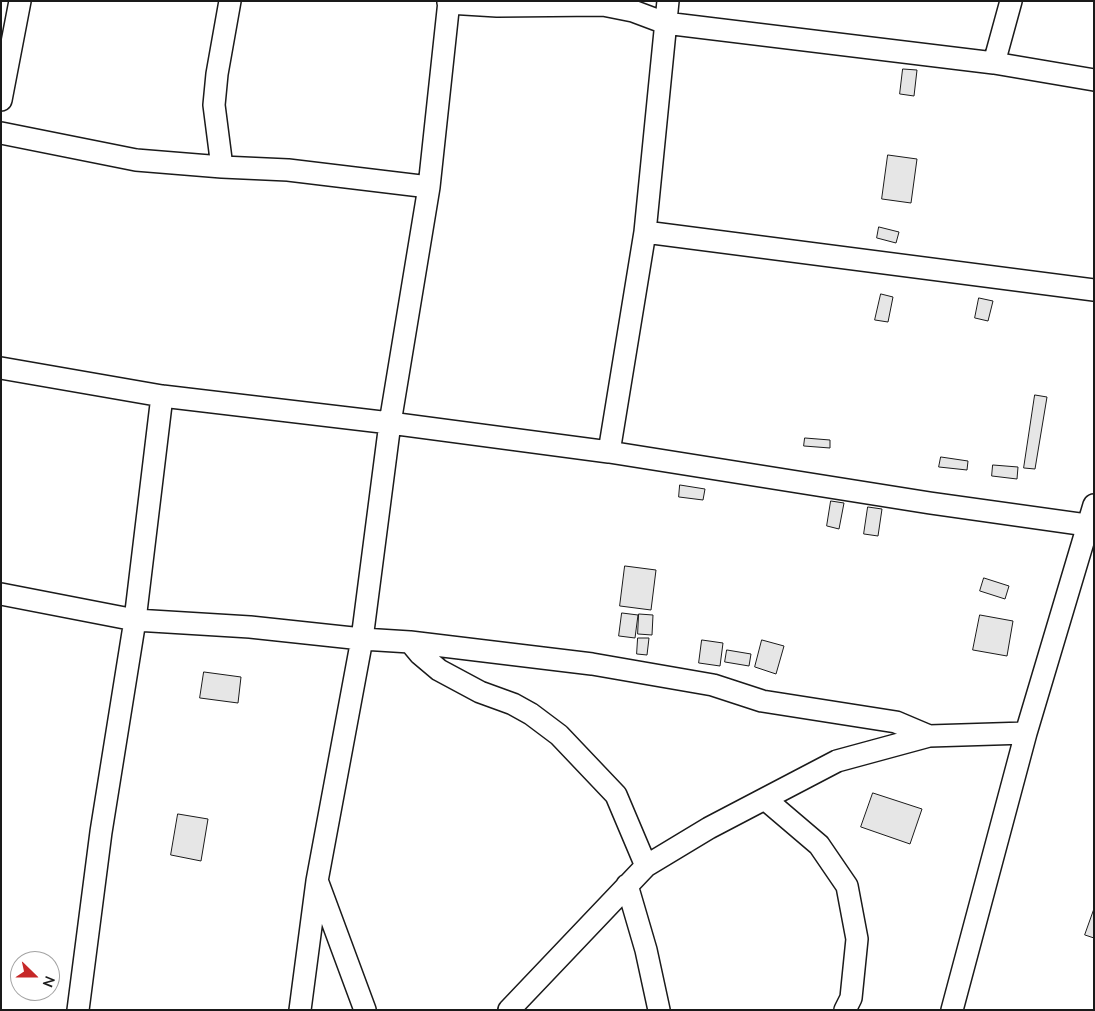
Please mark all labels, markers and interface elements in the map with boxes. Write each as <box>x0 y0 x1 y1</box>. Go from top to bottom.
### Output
north arrow <box>10 951 60 1001</box>
text: N <box>38 973 59 990</box>

